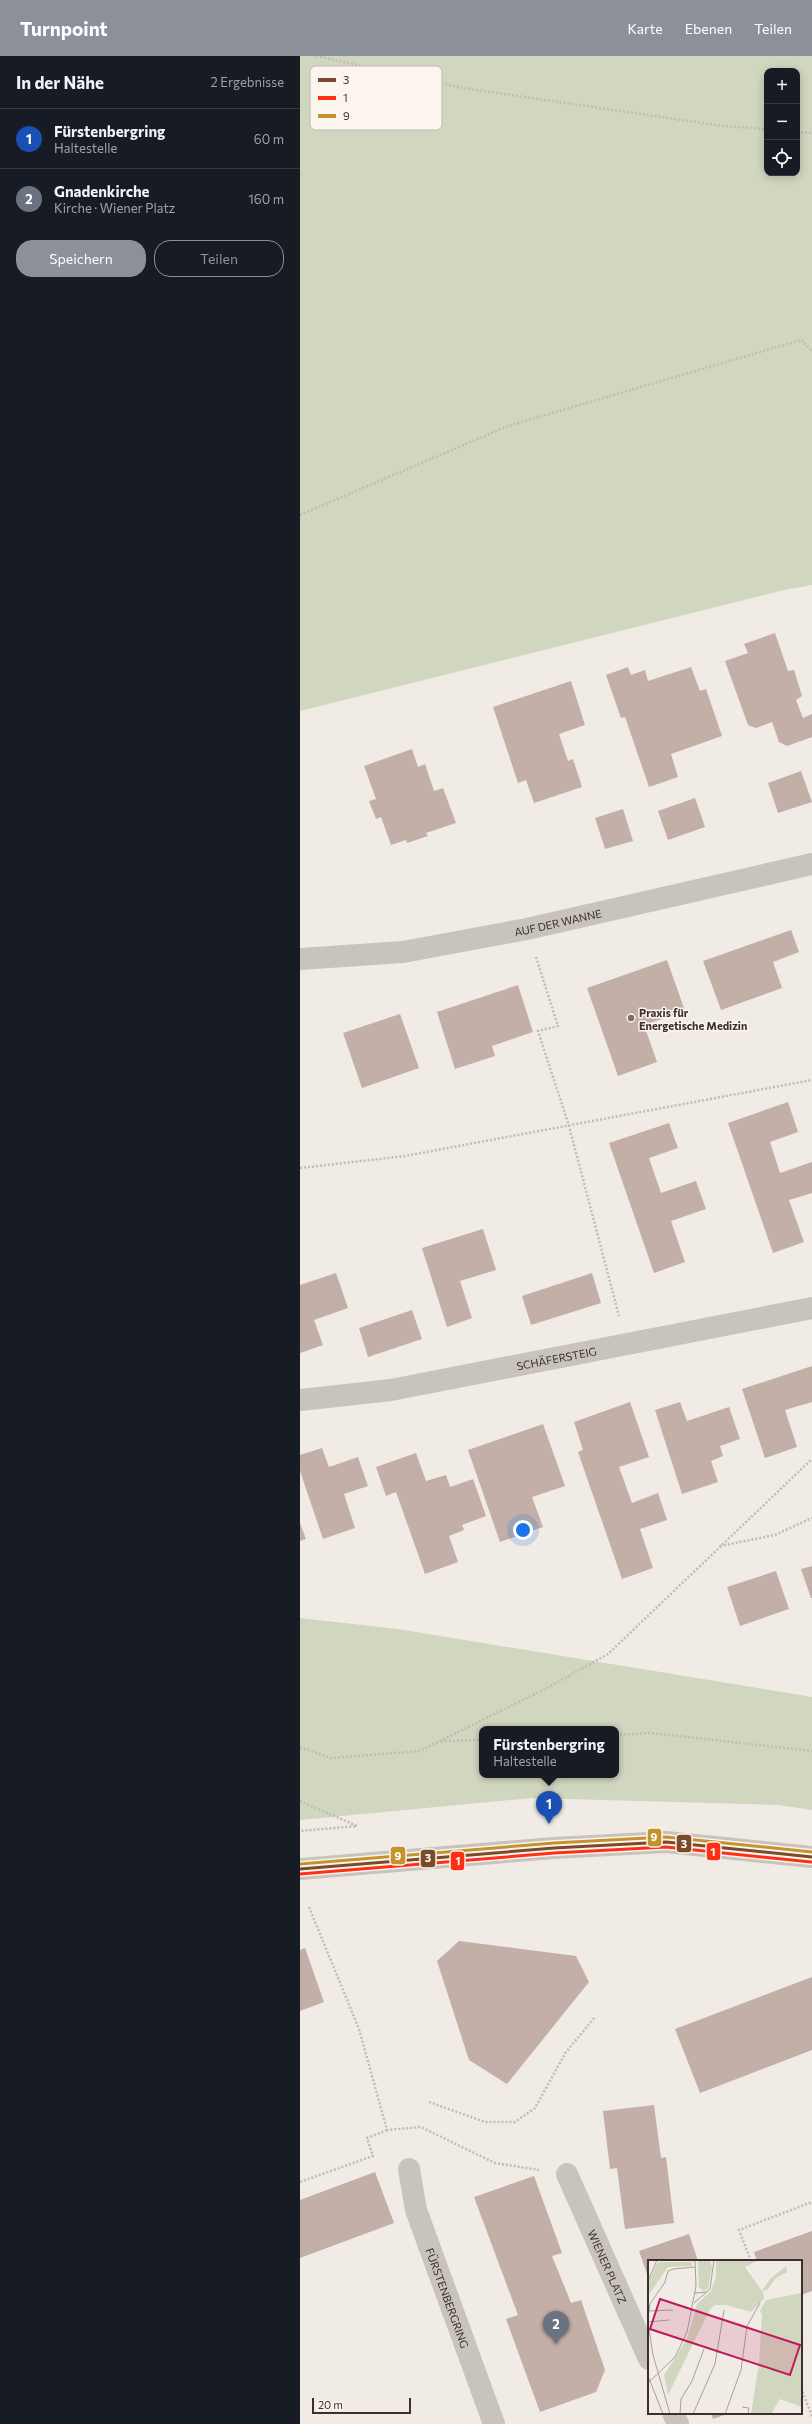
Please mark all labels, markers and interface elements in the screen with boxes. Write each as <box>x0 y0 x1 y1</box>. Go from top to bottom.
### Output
text: Turnpoint <box>20 17 108 40</box>
text: Karte <box>627 20 663 37</box>
text: Ebenen <box>685 20 732 37</box>
text: Teilen <box>754 20 792 37</box>
legend <box>310 66 442 130</box>
map controls <box>764 68 800 176</box>
button: + <box>764 68 800 104</box>
text: In der Nähe <box>16 72 104 93</box>
text: 3 <box>343 73 349 86</box>
text: 2 Ergebnisse <box>210 74 284 90</box>
text: 1 <box>343 91 348 104</box>
button: − <box>764 104 800 140</box>
text: 9 <box>343 109 350 122</box>
text: Fürstenbergring <box>54 122 165 140</box>
text: 1 <box>26 131 32 147</box>
text: 60 m <box>254 131 284 147</box>
text: Haltestelle <box>54 140 117 156</box>
button: locate <box>764 140 800 176</box>
text: Gnadenkirche <box>54 182 149 200</box>
text: 2 <box>25 191 33 207</box>
text: 160 m <box>248 191 284 207</box>
text: Kirche · Wiener Platz <box>54 200 175 216</box>
button: Speichern <box>16 240 146 277</box>
button: Teilen <box>154 240 284 277</box>
street label: AUF DER WANNE <box>513 906 603 938</box>
place label: Praxis für Energetische Medizin <box>639 1006 747 1032</box>
marker: Praxis für Energetische Medizin <box>626 1013 636 1023</box>
street label: SCHÄFERSTEIG <box>515 1344 597 1372</box>
your location <box>513 1520 533 1540</box>
popup <box>479 1726 619 1778</box>
text: Fürstenbergring <box>493 1735 605 1753</box>
text: Haltestelle <box>493 1753 557 1769</box>
pin: 1 <box>536 1791 562 1824</box>
line badge: 9 <box>647 1828 662 1847</box>
text: 9 <box>651 1830 658 1843</box>
line badge: 3 <box>676 1834 692 1853</box>
text: 3 <box>681 1837 687 1850</box>
line badge: 1 <box>706 1842 721 1861</box>
text: 1 <box>711 1845 716 1858</box>
line badge: 9 <box>390 1846 406 1865</box>
text: 9 <box>395 1849 402 1862</box>
line badge: 3 <box>420 1849 436 1868</box>
text: 3 <box>425 1851 431 1864</box>
line badge: 1 <box>450 1851 465 1871</box>
text: 1 <box>456 1854 461 1867</box>
street label: WIENER PLATZ <box>586 2227 630 2305</box>
street label: FÜRSTENBERGRING <box>424 2246 472 2350</box>
inset map <box>648 2260 802 2414</box>
pin: 2 <box>543 2311 569 2344</box>
scale bar <box>312 2396 411 2415</box>
text: 20 m <box>318 2398 343 2411</box>

